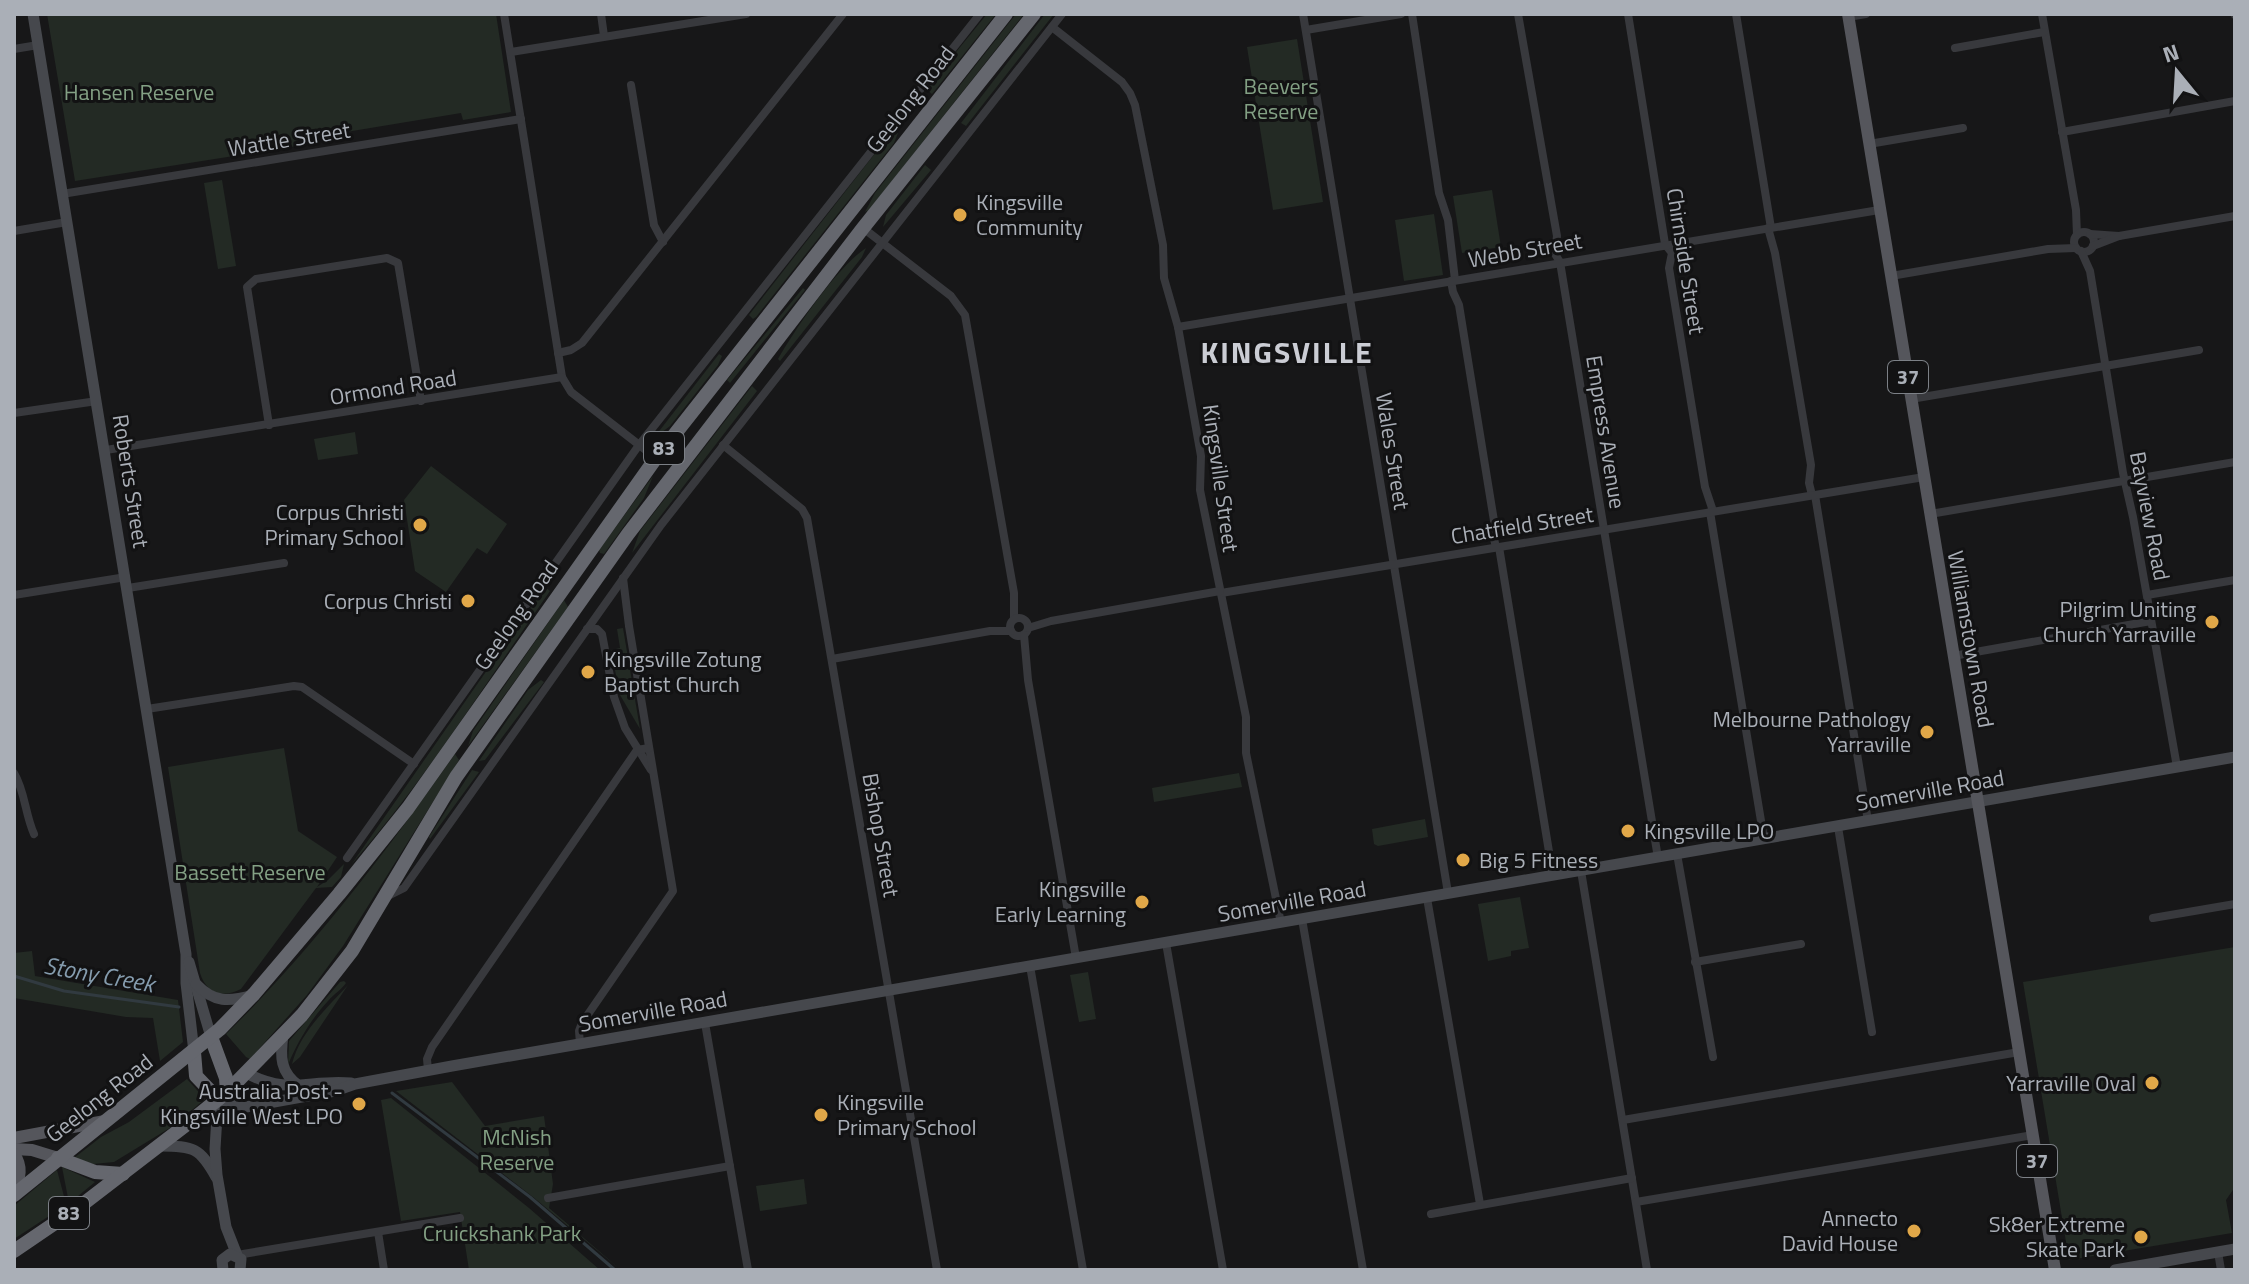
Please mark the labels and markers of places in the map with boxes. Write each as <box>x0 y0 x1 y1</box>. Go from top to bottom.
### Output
place label: Kingsville Community <box>976 185 1083 244</box>
marker: Kingsville Community <box>951 206 969 224</box>
place label: Corpus Christi Primary School <box>264 495 404 554</box>
marker: Corpus Christi Primary School <box>411 516 429 534</box>
place label: Corpus Christi <box>324 584 452 618</box>
marker: Corpus Christi <box>459 592 477 610</box>
place label: Pilgrim Uniting Church Yarraville <box>2043 592 2196 651</box>
marker: Pilgrim Uniting Church Yarraville <box>2203 613 2221 631</box>
place label: Kingsville Zotung Baptist Church <box>604 642 762 701</box>
marker: Kingsville Zotung Baptist Church <box>579 663 597 681</box>
place label: Melbourne Pathology Yarraville <box>1712 702 1911 761</box>
marker: Melbourne Pathology Yarraville <box>1918 723 1936 741</box>
place label: Kingsville LPO <box>1644 814 1774 848</box>
marker: Kingsville LPO <box>1619 822 1637 840</box>
place label: Big 5 Fitness <box>1479 843 1598 877</box>
marker: Big 5 Fitness <box>1454 851 1472 869</box>
place label: Kingsville Early Learning <box>995 872 1126 931</box>
marker: Kingsville Early Learning <box>1133 893 1151 911</box>
place label: Yarraville Oval <box>2006 1066 2136 1100</box>
place label: Australia Post - Kingsville West LPO <box>160 1074 343 1133</box>
marker: Yarraville Oval <box>2143 1074 2161 1092</box>
place label: Kingsville Primary School <box>837 1085 977 1144</box>
marker: Australia Post - Kingsville West LPO <box>350 1095 368 1113</box>
marker: Kingsville Primary School <box>812 1106 830 1124</box>
place label: Annecto David House <box>1782 1201 1898 1260</box>
place label: Sk8er Extreme Skate Park <box>1989 1207 2125 1266</box>
marker: Annecto David House <box>1905 1222 1923 1240</box>
marker: Sk8er Extreme Skate Park <box>2132 1228 2150 1246</box>

